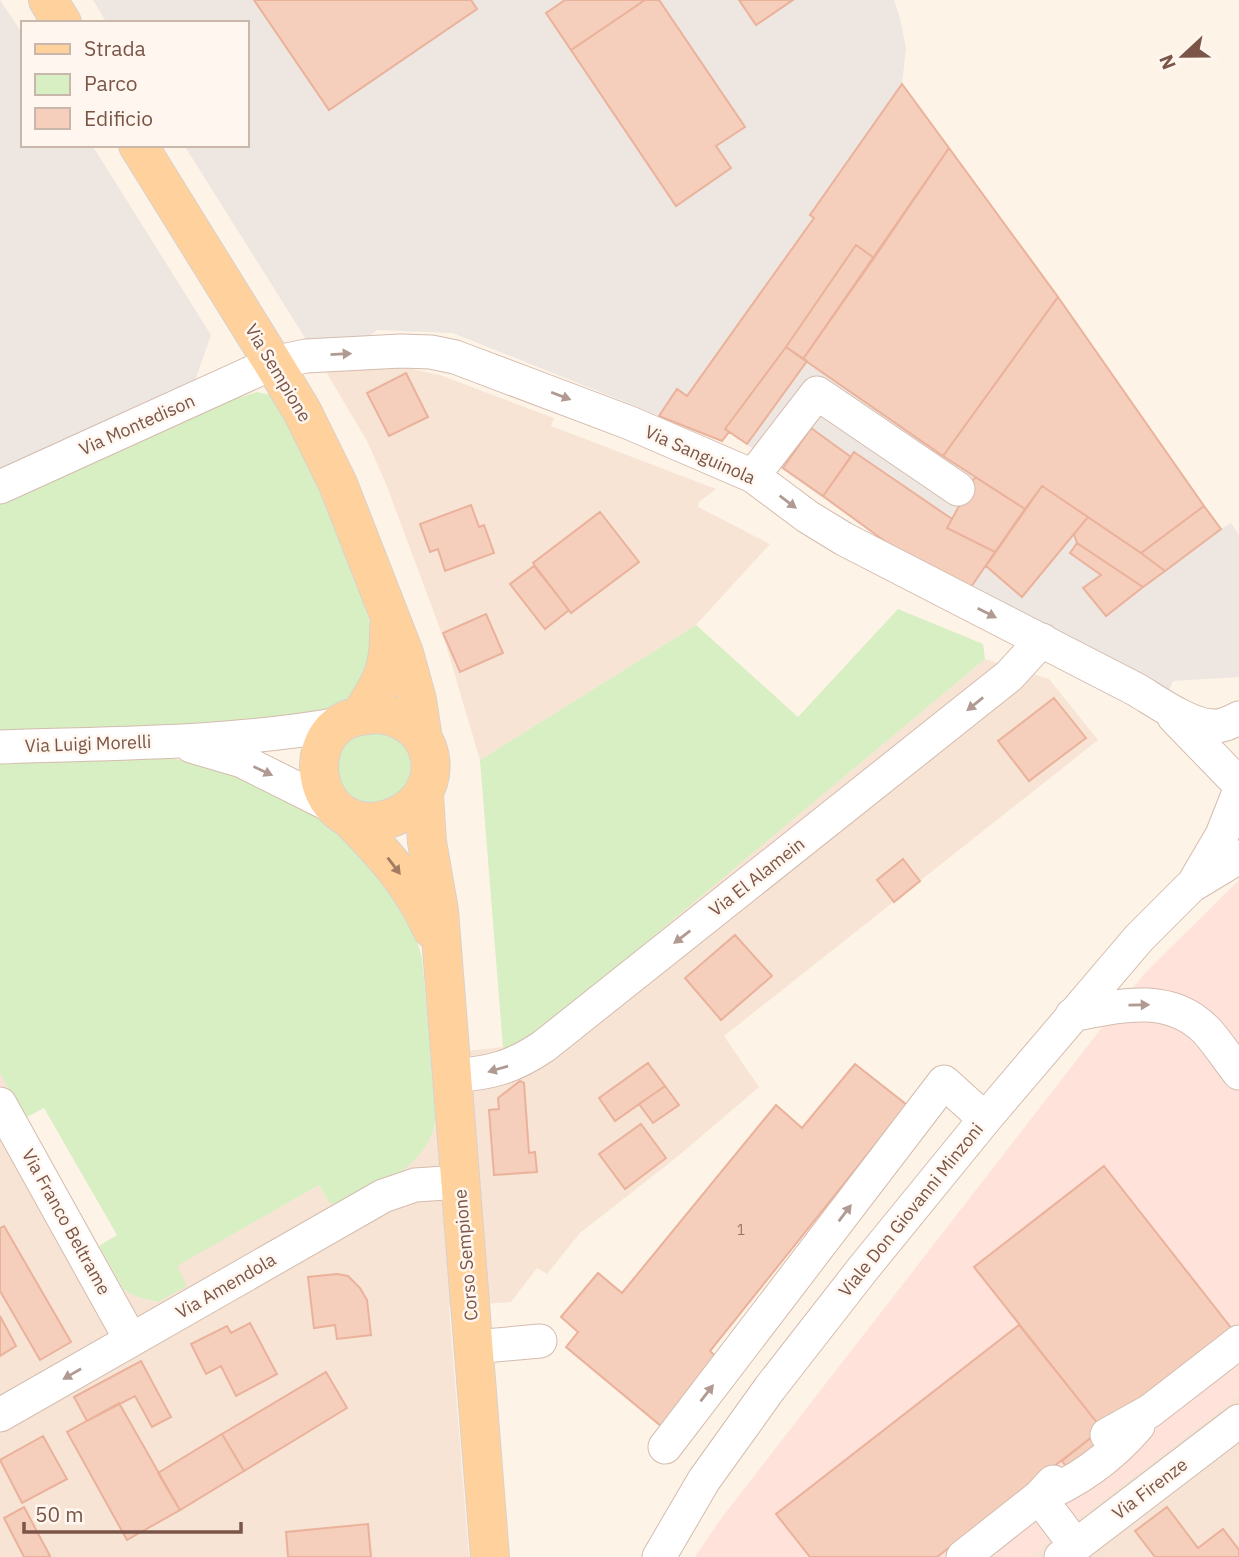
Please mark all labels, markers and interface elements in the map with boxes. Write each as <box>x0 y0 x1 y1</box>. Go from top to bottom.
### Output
legend <box>21 21 248 147</box>
north arrow <box>1148 21 1218 91</box>
text: Strada <box>84 34 146 62</box>
text: N <box>1154 51 1181 73</box>
text: Parco <box>84 69 138 97</box>
text: Edificio <box>84 104 153 132</box>
street label: Via Sempione <box>240 319 317 426</box>
one-way arrow <box>330 349 352 360</box>
street label: Via Montedison <box>75 389 198 460</box>
one-way arrow <box>550 391 571 402</box>
street label: Via Sanguinola <box>641 420 759 489</box>
one-way arrow <box>779 495 797 509</box>
one-way arrow <box>977 607 997 618</box>
one-way arrow <box>966 696 984 711</box>
street label: Via Luigi Morelli <box>24 730 152 757</box>
one-way arrow <box>253 765 273 777</box>
street label: Via El Alamein <box>704 832 809 921</box>
one-way arrow <box>386 856 401 874</box>
one-way arrow <box>673 929 691 944</box>
one-way arrow <box>1128 999 1150 1011</box>
one-way arrow <box>487 1065 508 1075</box>
street label: Viale Don Giovanni Minzoni <box>833 1118 988 1301</box>
street label: Via Franco Beltrame <box>17 1145 116 1299</box>
street label: Corso Sempione <box>448 1188 483 1322</box>
one-way arrow <box>838 1203 852 1222</box>
house number: 1 <box>737 1221 745 1239</box>
street label: Via Amendola <box>172 1247 280 1323</box>
one-way arrow <box>62 1368 81 1380</box>
one-way arrow <box>700 1385 715 1403</box>
street label: Via Firenze <box>1107 1453 1192 1524</box>
scale bar <box>24 1490 242 1534</box>
text: 50 m <box>35 1500 84 1528</box>

